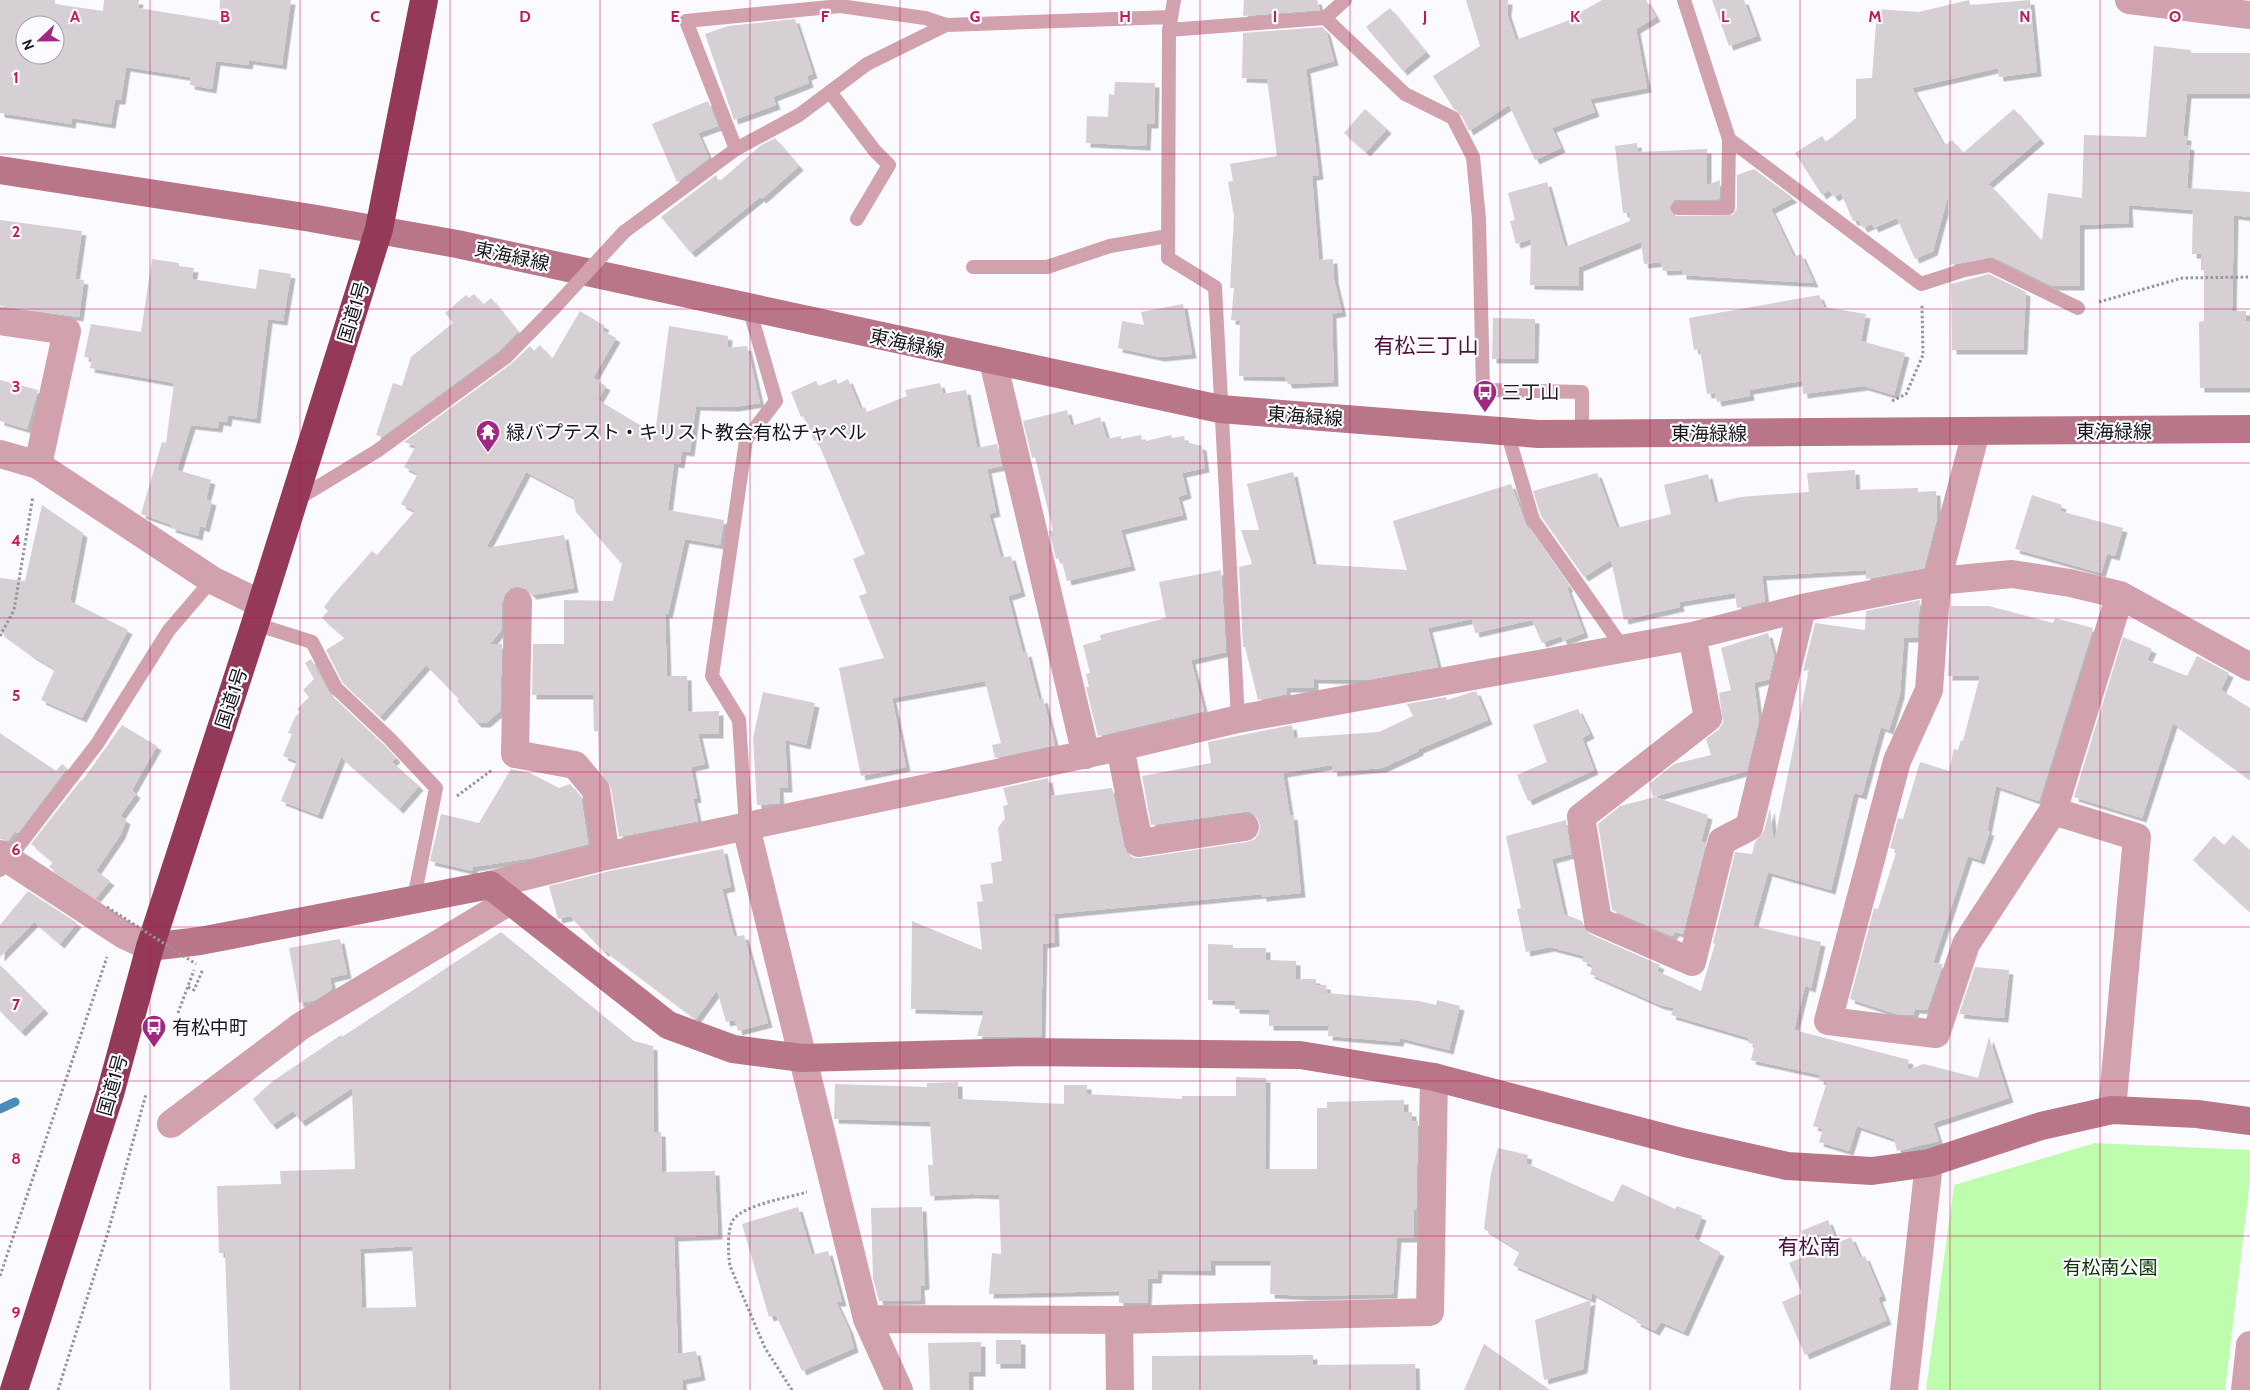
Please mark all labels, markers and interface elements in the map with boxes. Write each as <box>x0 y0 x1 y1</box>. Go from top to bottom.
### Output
text: A <box>70 7 80 26</box>
text: B <box>220 7 230 26</box>
text: C <box>370 7 380 26</box>
text: D <box>519 7 531 26</box>
text: E <box>670 7 680 26</box>
text: F <box>821 7 830 26</box>
text: G <box>970 7 980 26</box>
text: H <box>1119 7 1131 26</box>
text: I <box>1273 7 1277 26</box>
text: J <box>1422 7 1427 26</box>
text: K <box>1570 7 1580 26</box>
text: L <box>1721 7 1729 26</box>
text: M <box>1868 7 1882 26</box>
text: N <box>2019 7 2031 26</box>
text: O <box>2169 7 2181 26</box>
north arrow <box>15 15 65 65</box>
text: N <box>18 37 38 53</box>
text: 1 <box>13 68 19 87</box>
text: 2 <box>12 222 20 241</box>
street label: 東海緑線 <box>472 237 551 276</box>
street label: 国道1号 <box>333 279 374 346</box>
street label: 東海緑線 <box>867 324 946 363</box>
district label: 有松三丁山 <box>1374 333 1479 358</box>
text: 3 <box>12 377 20 396</box>
bus stop icon: 三丁山 <box>1472 379 1498 413</box>
place label: 三丁山 <box>1502 381 1559 404</box>
street label: 東海緑線 <box>1266 402 1344 431</box>
temple icon: 緑バプテスト・キリスト教会有松チャペル <box>475 419 501 453</box>
street label: 東海緑線 <box>2076 420 2152 443</box>
place label: 緑バプテスト・キリスト教会有松チャペル <box>506 421 867 444</box>
street label: 東海緑線 <box>1671 422 1747 445</box>
text: 4 <box>11 531 21 550</box>
street label: 国道1号 <box>211 665 252 732</box>
text: 5 <box>12 686 20 705</box>
text: 6 <box>12 840 21 859</box>
text: 7 <box>12 995 21 1014</box>
bus stop icon: 有松中町 <box>141 1014 167 1048</box>
place label: 有松中町 <box>172 1016 248 1039</box>
street label: 国道1号 <box>93 1052 132 1119</box>
text: 8 <box>11 1149 21 1168</box>
district label: 有松南 <box>1778 1234 1841 1259</box>
park label: 有松南公園 <box>2062 1256 2158 1279</box>
text: 9 <box>12 1303 21 1322</box>

